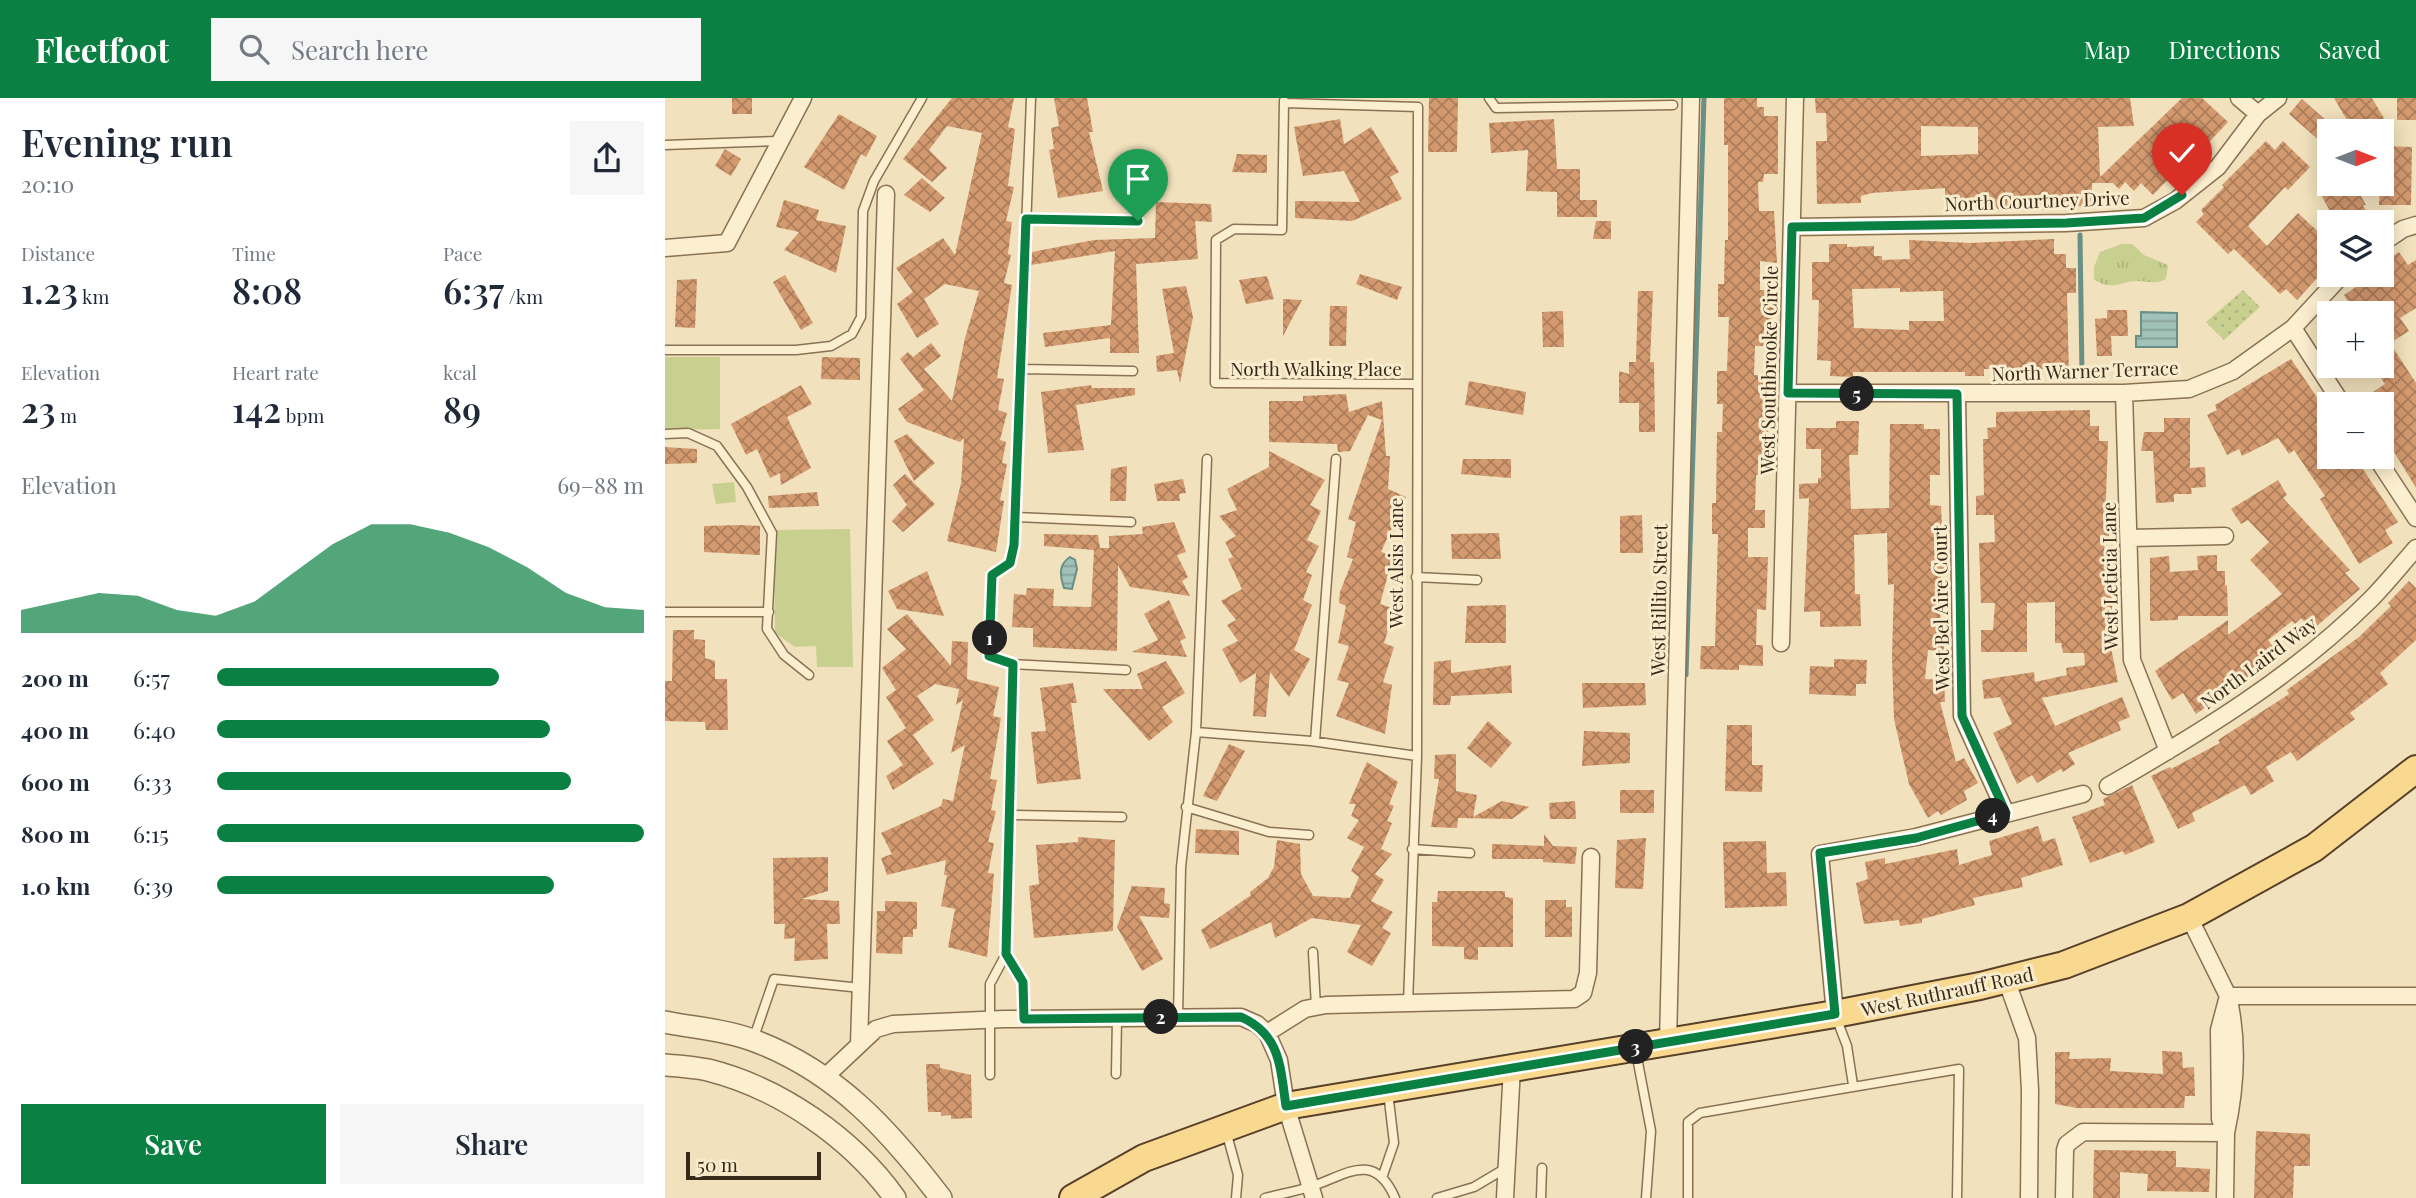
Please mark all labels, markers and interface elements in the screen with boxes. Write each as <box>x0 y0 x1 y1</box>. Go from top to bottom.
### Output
search box <box>211 18 701 81</box>
text: Fleetfoot <box>35 27 169 71</box>
icon: search <box>235 30 273 68</box>
text: Search here <box>291 32 428 67</box>
text: Map <box>2084 33 2130 65</box>
text: Directions <box>2168 33 2281 65</box>
text: Saved <box>2319 33 2381 65</box>
text: Evening run <box>21 116 233 167</box>
north arrow <box>2317 119 2394 196</box>
map controls <box>2317 119 2394 469</box>
button: share <box>570 121 644 195</box>
pin <box>2152 123 2212 195</box>
icon: check <box>2163 134 2201 172</box>
pin <box>1108 149 1168 221</box>
icon: arrive <box>1119 160 1157 198</box>
text: 20:10 <box>21 168 74 199</box>
street label: North Courtney Drive <box>1944 184 2130 216</box>
button: layers <box>2317 210 2394 287</box>
text: Distance <box>21 240 95 266</box>
text: Time <box>232 240 276 266</box>
text: Pace <box>443 240 482 266</box>
street label: West Southbrooke Circle <box>1753 265 1783 476</box>
text: 1.23 <box>21 266 78 313</box>
text: 8:08 <box>232 266 302 313</box>
text: 6:37 <box>443 266 504 313</box>
text: km <box>78 283 109 309</box>
text: /km <box>504 283 543 309</box>
button: + <box>2317 301 2394 378</box>
street label: North Warner Terrace <box>1991 354 2179 386</box>
street label: North Walking Place <box>1230 355 1402 381</box>
text: Elevation <box>21 359 100 385</box>
text: Heart rate <box>232 359 319 385</box>
text: kcal <box>443 359 477 385</box>
pin: 5 <box>1839 376 1875 412</box>
text: 5 <box>1852 380 1861 406</box>
text: 23 <box>21 385 55 432</box>
text: 142 <box>232 385 281 432</box>
text: 89 <box>443 385 481 432</box>
button: − <box>2317 392 2394 469</box>
text: m <box>55 402 77 428</box>
text: bpm <box>281 402 324 428</box>
text: Elevation <box>21 469 117 500</box>
text: 69–88 m <box>557 469 644 500</box>
street label: West Alsis Lane <box>1382 498 1408 629</box>
street label: West Leticia Lane <box>2095 502 2123 651</box>
street label: West Rillito Street <box>1644 523 1672 677</box>
street label: West Bel Aire Court <box>1926 525 1954 692</box>
street label: North Laird Way <box>2195 609 2322 714</box>
pin: 1 <box>973 620 1007 656</box>
text: 1 <box>986 624 993 650</box>
text: 200 m <box>21 662 89 693</box>
text: 6:57 <box>133 662 170 693</box>
text: 400 m <box>21 714 89 745</box>
text: 6:40 <box>133 714 176 745</box>
text: 600 m <box>21 766 90 797</box>
text: 6:33 <box>133 766 172 797</box>
pin: 4 <box>1975 798 2011 834</box>
text: 4 <box>1987 802 1998 828</box>
text: 800 m <box>21 818 90 849</box>
text: 6:15 <box>133 818 169 849</box>
text: 1.0 km <box>21 870 90 901</box>
text: 6:39 <box>133 870 173 901</box>
street label: West Ruthrauff Road <box>1857 960 2036 1022</box>
pin: 2 <box>1143 1000 1179 1034</box>
text: 2 <box>1156 1003 1165 1029</box>
pin: 3 <box>1619 1030 1653 1065</box>
text: 3 <box>1631 1033 1640 1059</box>
button: Save <box>21 1104 326 1184</box>
button: Share <box>340 1104 644 1184</box>
scale bar <box>686 1149 821 1181</box>
text: 50 m <box>697 1151 738 1177</box>

